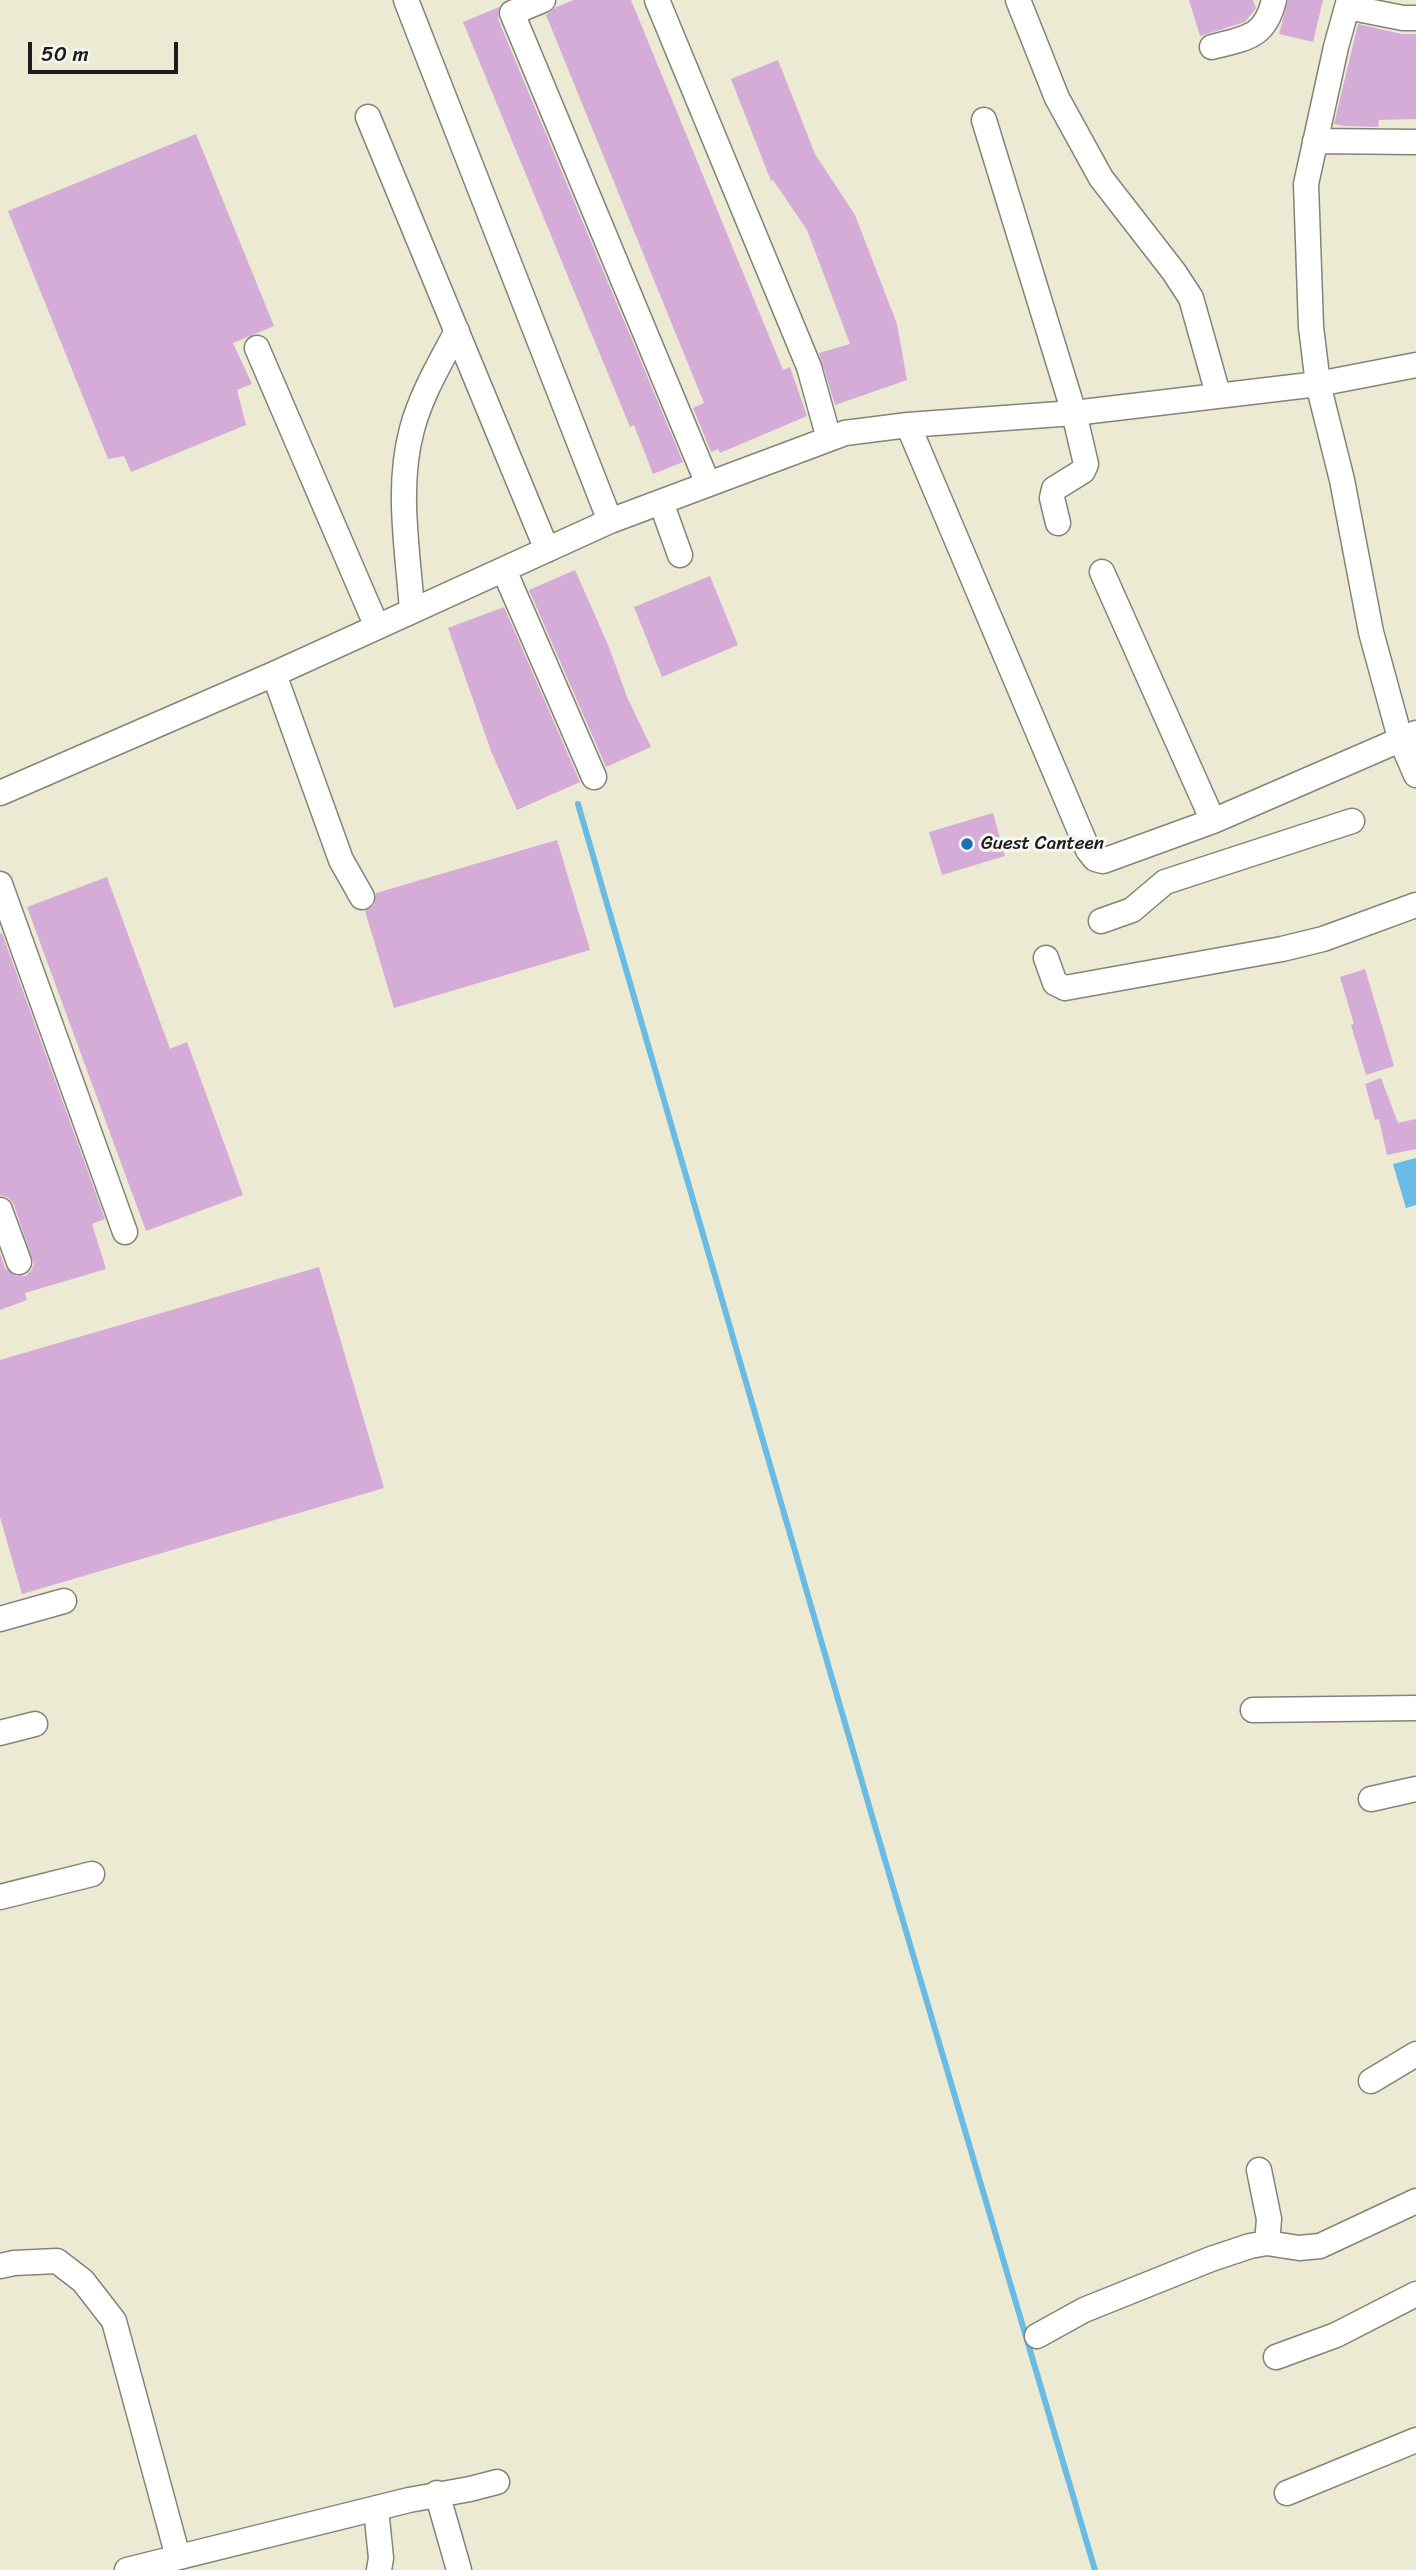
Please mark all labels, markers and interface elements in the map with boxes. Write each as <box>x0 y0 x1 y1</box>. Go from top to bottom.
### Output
scale bar <box>32 28 182 72</box>
text: 50 m <box>41 35 89 73</box>
place label: Guest Canteen <box>981 833 1104 855</box>
marker: Guest Canteen <box>959 836 975 852</box>

